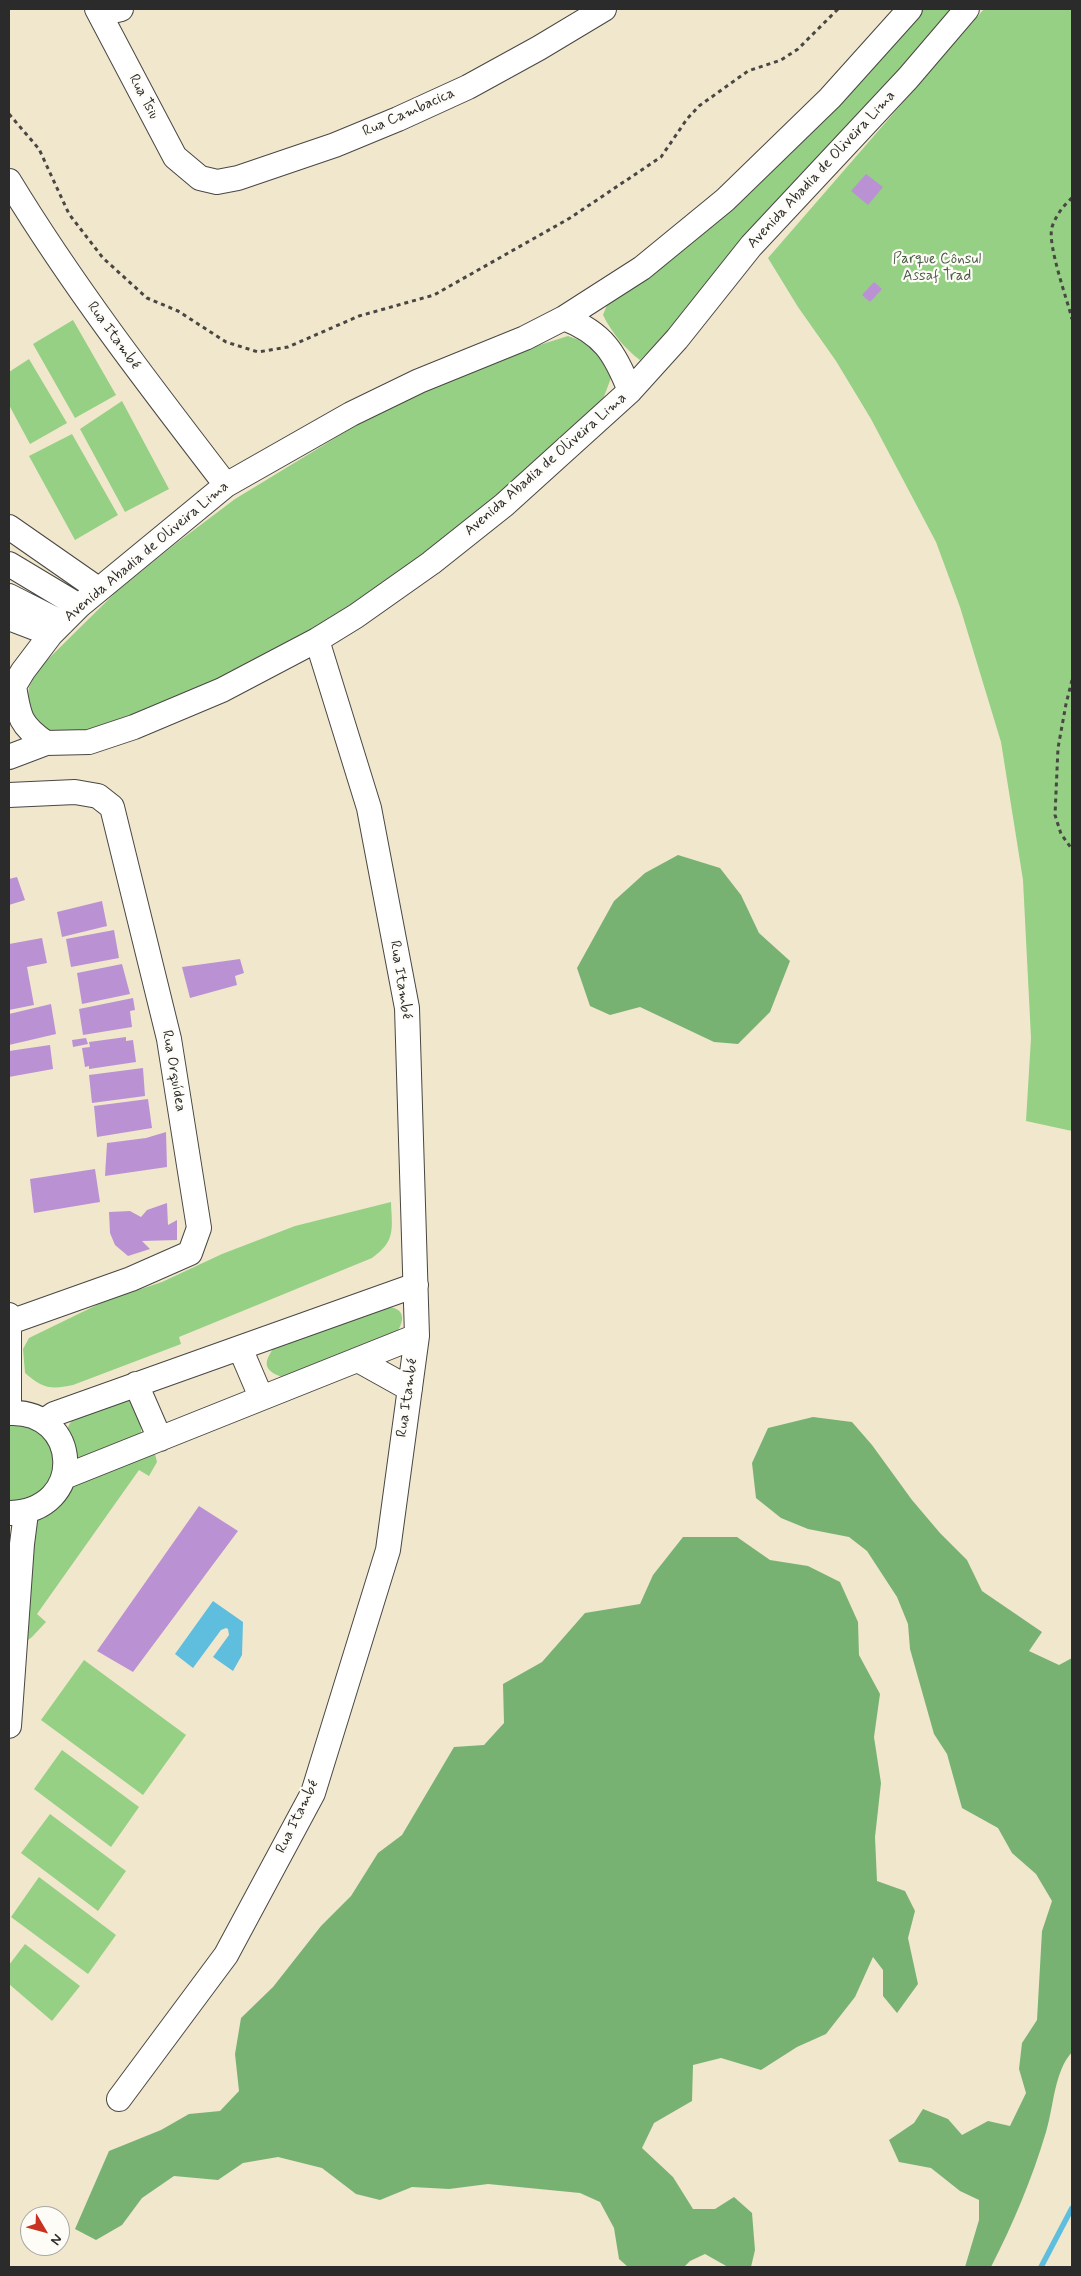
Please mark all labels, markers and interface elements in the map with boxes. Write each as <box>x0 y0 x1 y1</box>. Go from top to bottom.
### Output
street label: Rua Tsiu <box>124 71 162 123</box>
street label: Rua Cambacica <box>360 85 458 141</box>
street label: Avenida Abadia de Oliveira Lima <box>744 87 900 253</box>
park label: Parque Cônsul Assaf Trad <box>893 251 981 286</box>
street label: Rua Itambé <box>82 299 144 373</box>
street label: Avenida Abadia de Oliveira Lima <box>461 390 631 540</box>
street label: Avenida Abadia de Oliveira Lima <box>61 478 233 626</box>
street label: Rua Itambé <box>385 939 415 1021</box>
street label: Rua Orquídea <box>157 1029 189 1113</box>
street label: Rua Itambé <box>394 1358 422 1438</box>
street label: Rua Itambé <box>273 1777 323 1857</box>
north arrow <box>20 2206 70 2256</box>
text: N <box>46 2230 66 2249</box>

